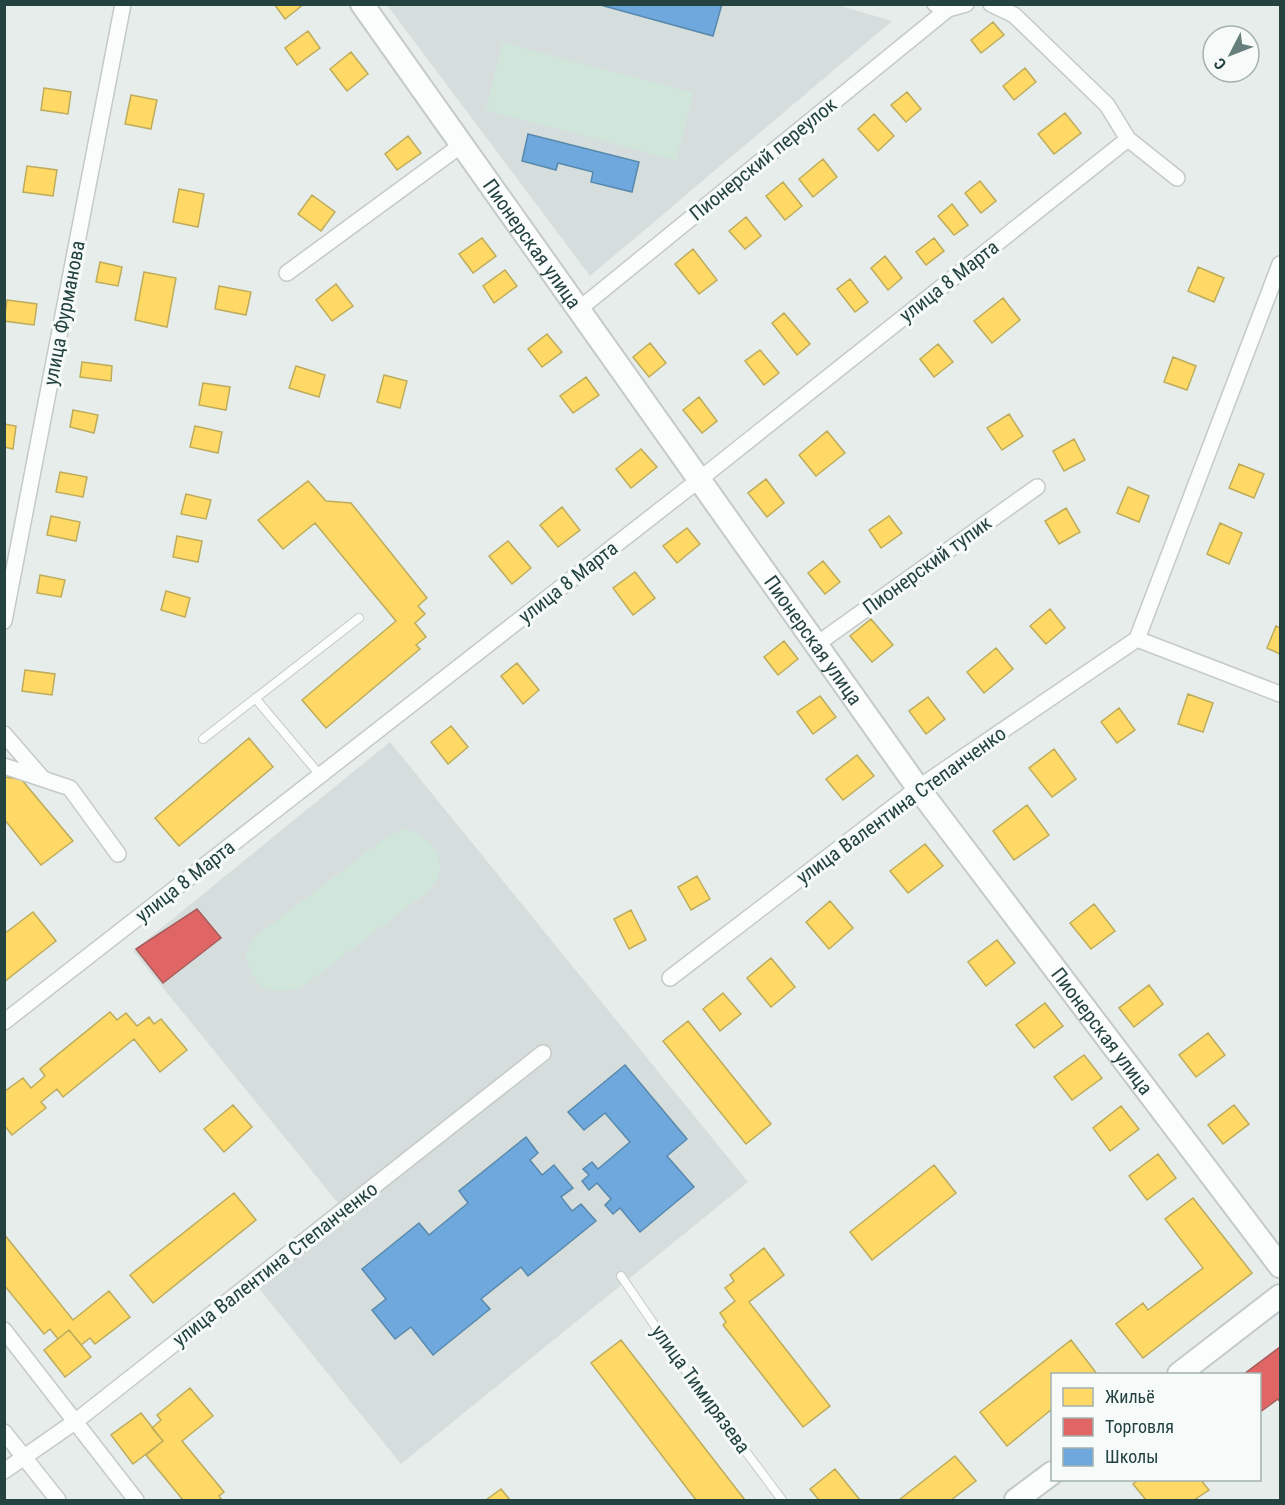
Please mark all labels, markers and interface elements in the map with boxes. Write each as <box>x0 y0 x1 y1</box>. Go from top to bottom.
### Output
north arrow <box>1201 24 1261 84</box>
text: С <box>1210 54 1230 73</box>
street label: Пионерский переулок <box>685 92 842 226</box>
street label: Пионерская улица <box>478 174 586 313</box>
street label: улица 8 Марта <box>895 235 1003 327</box>
street label: улица Фурманова <box>38 239 90 387</box>
street label: Пионерский тупик <box>858 510 996 620</box>
street label: улица 8 Марта <box>514 536 622 628</box>
street label: Пионерская улица <box>759 571 867 710</box>
street label: улица Валентина Степанченко <box>792 721 1010 889</box>
street label: улица 8 Марта <box>131 835 239 927</box>
street label: Пионерская улица <box>1046 963 1158 1099</box>
street label: улица Валентина Степанченко <box>168 1177 382 1351</box>
street label: улица Тимирязева <box>646 1320 756 1458</box>
legend <box>1051 1373 1261 1481</box>
text: Жильё <box>1105 1386 1155 1407</box>
text: Торговля <box>1105 1416 1174 1437</box>
text: Школы <box>1105 1446 1158 1467</box>

